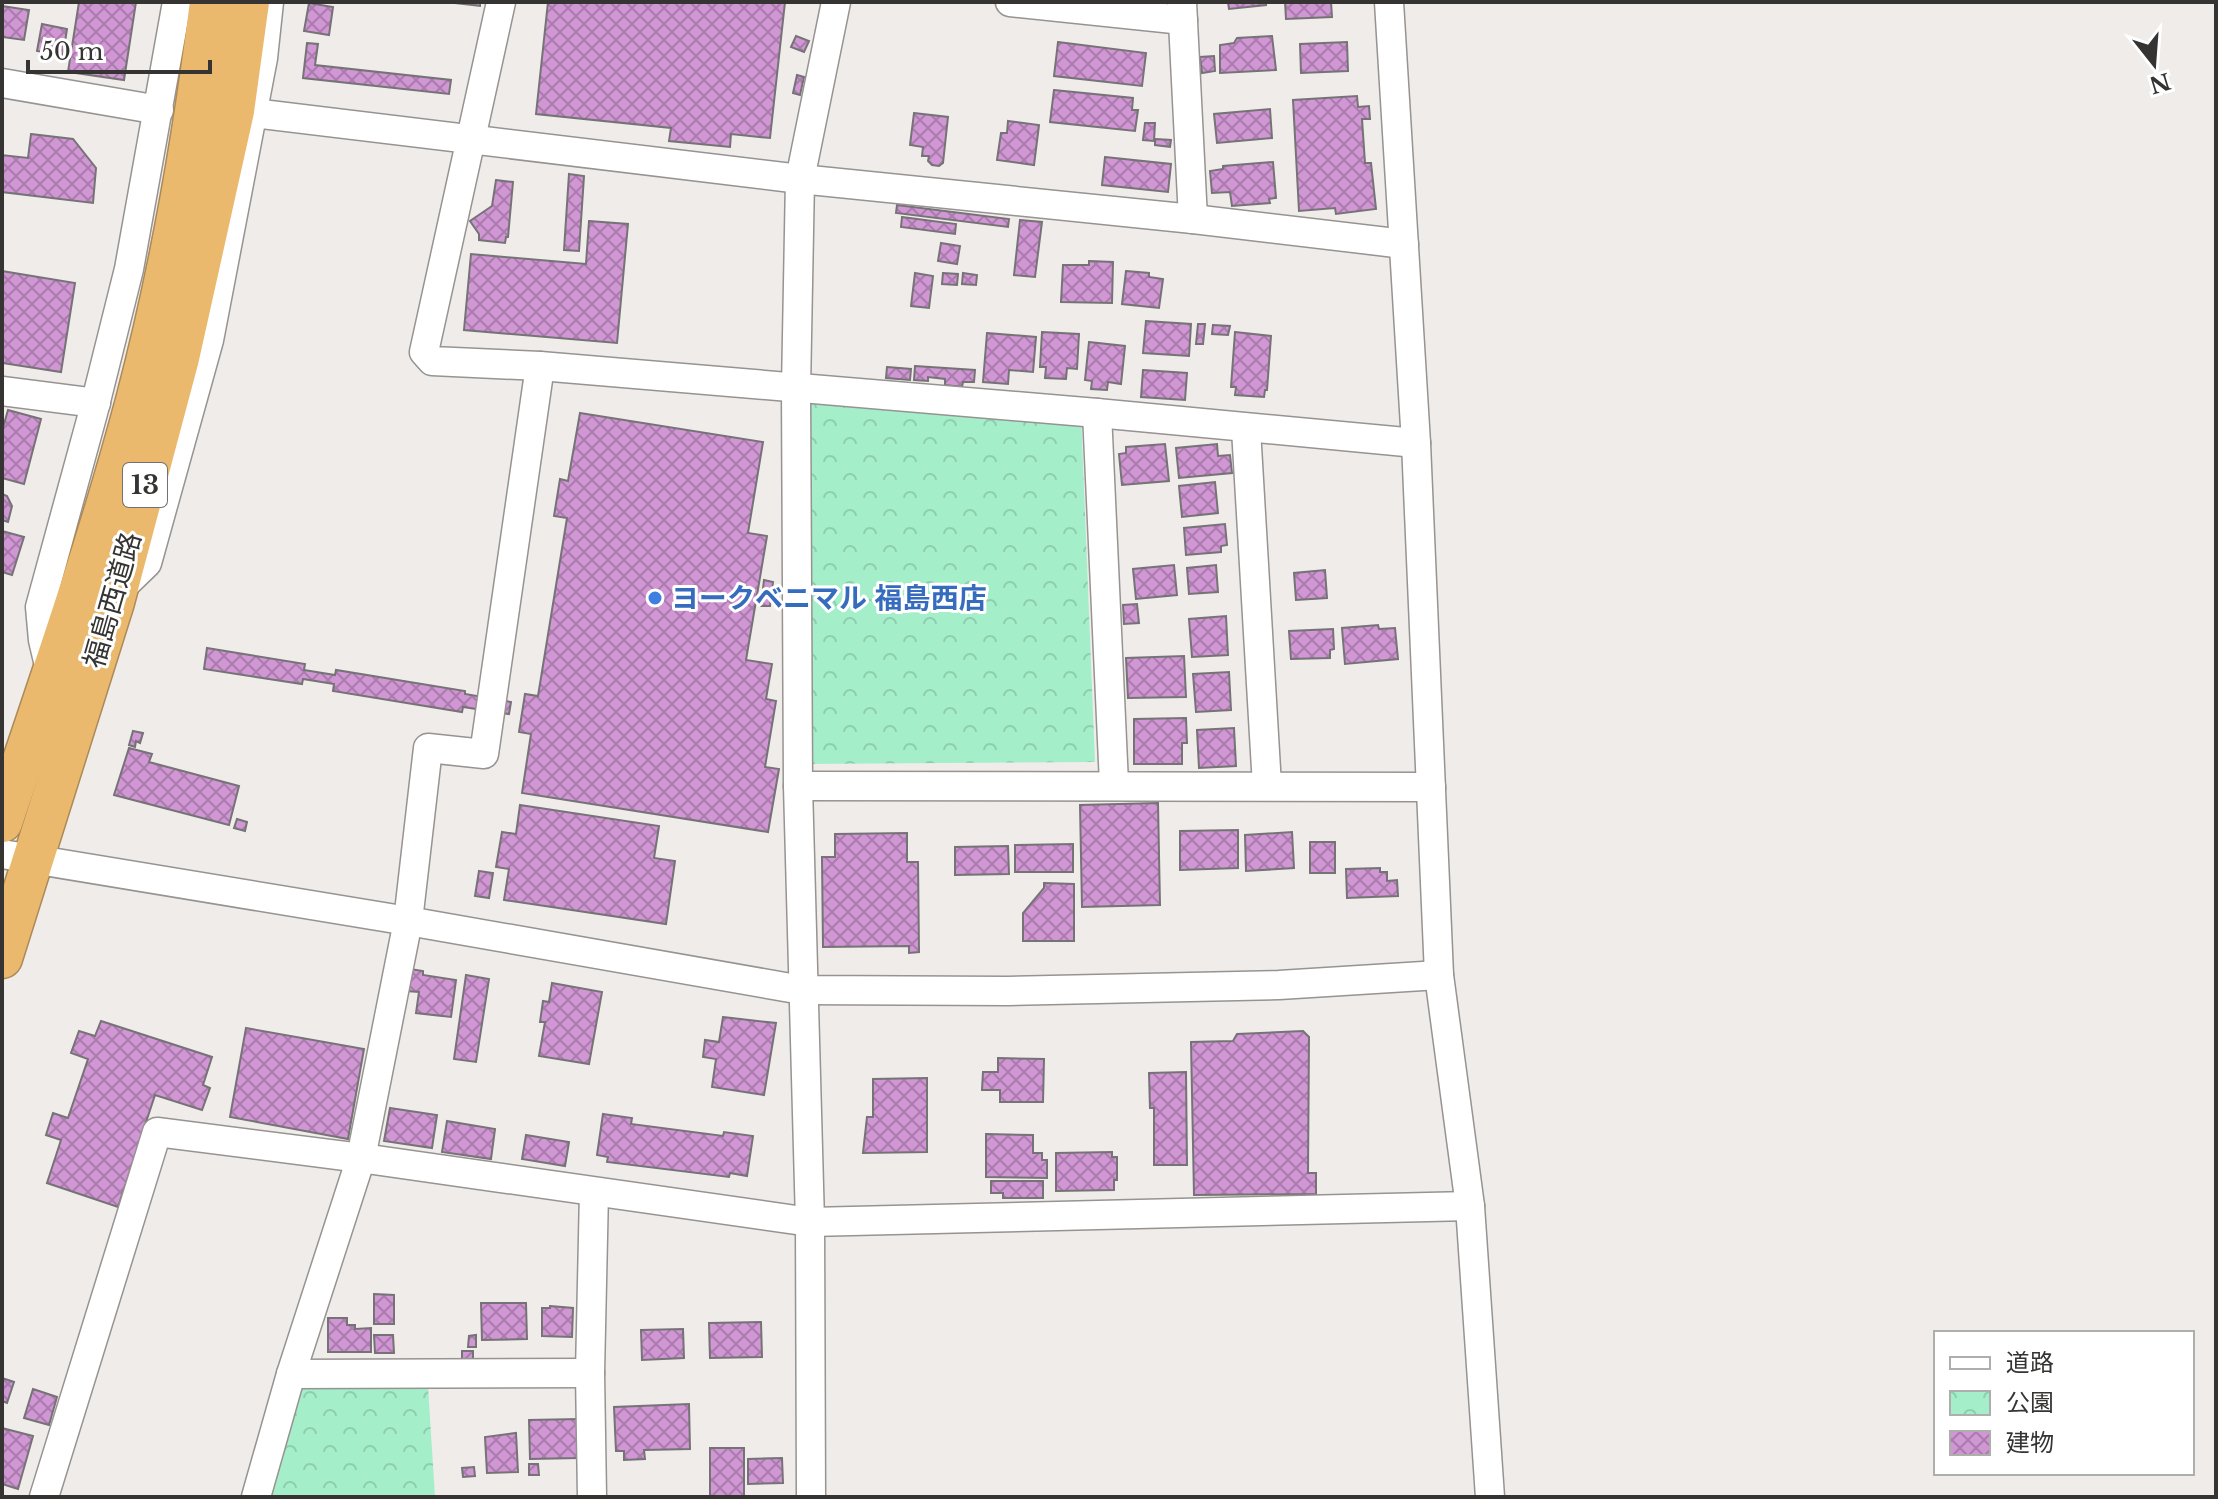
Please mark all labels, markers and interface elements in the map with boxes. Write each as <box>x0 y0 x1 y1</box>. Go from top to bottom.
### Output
scale bar <box>28 24 210 74</box>
north arrow <box>2114 24 2194 104</box>
text: 50 m <box>40 37 104 66</box>
text: N <box>2146 67 2174 99</box>
road number: 13 <box>123 463 167 507</box>
street label: 福島西道路 <box>76 528 149 672</box>
place label: ヨークベニマル 福島西店 <box>671 581 986 616</box>
marker: ヨークベニマル 福島西店 <box>646 589 664 607</box>
legend <box>1934 1331 2194 1475</box>
text: 道路 <box>2006 1348 2054 1377</box>
text: 公園 <box>2006 1388 2054 1417</box>
text: 建物 <box>2006 1428 2054 1457</box>

